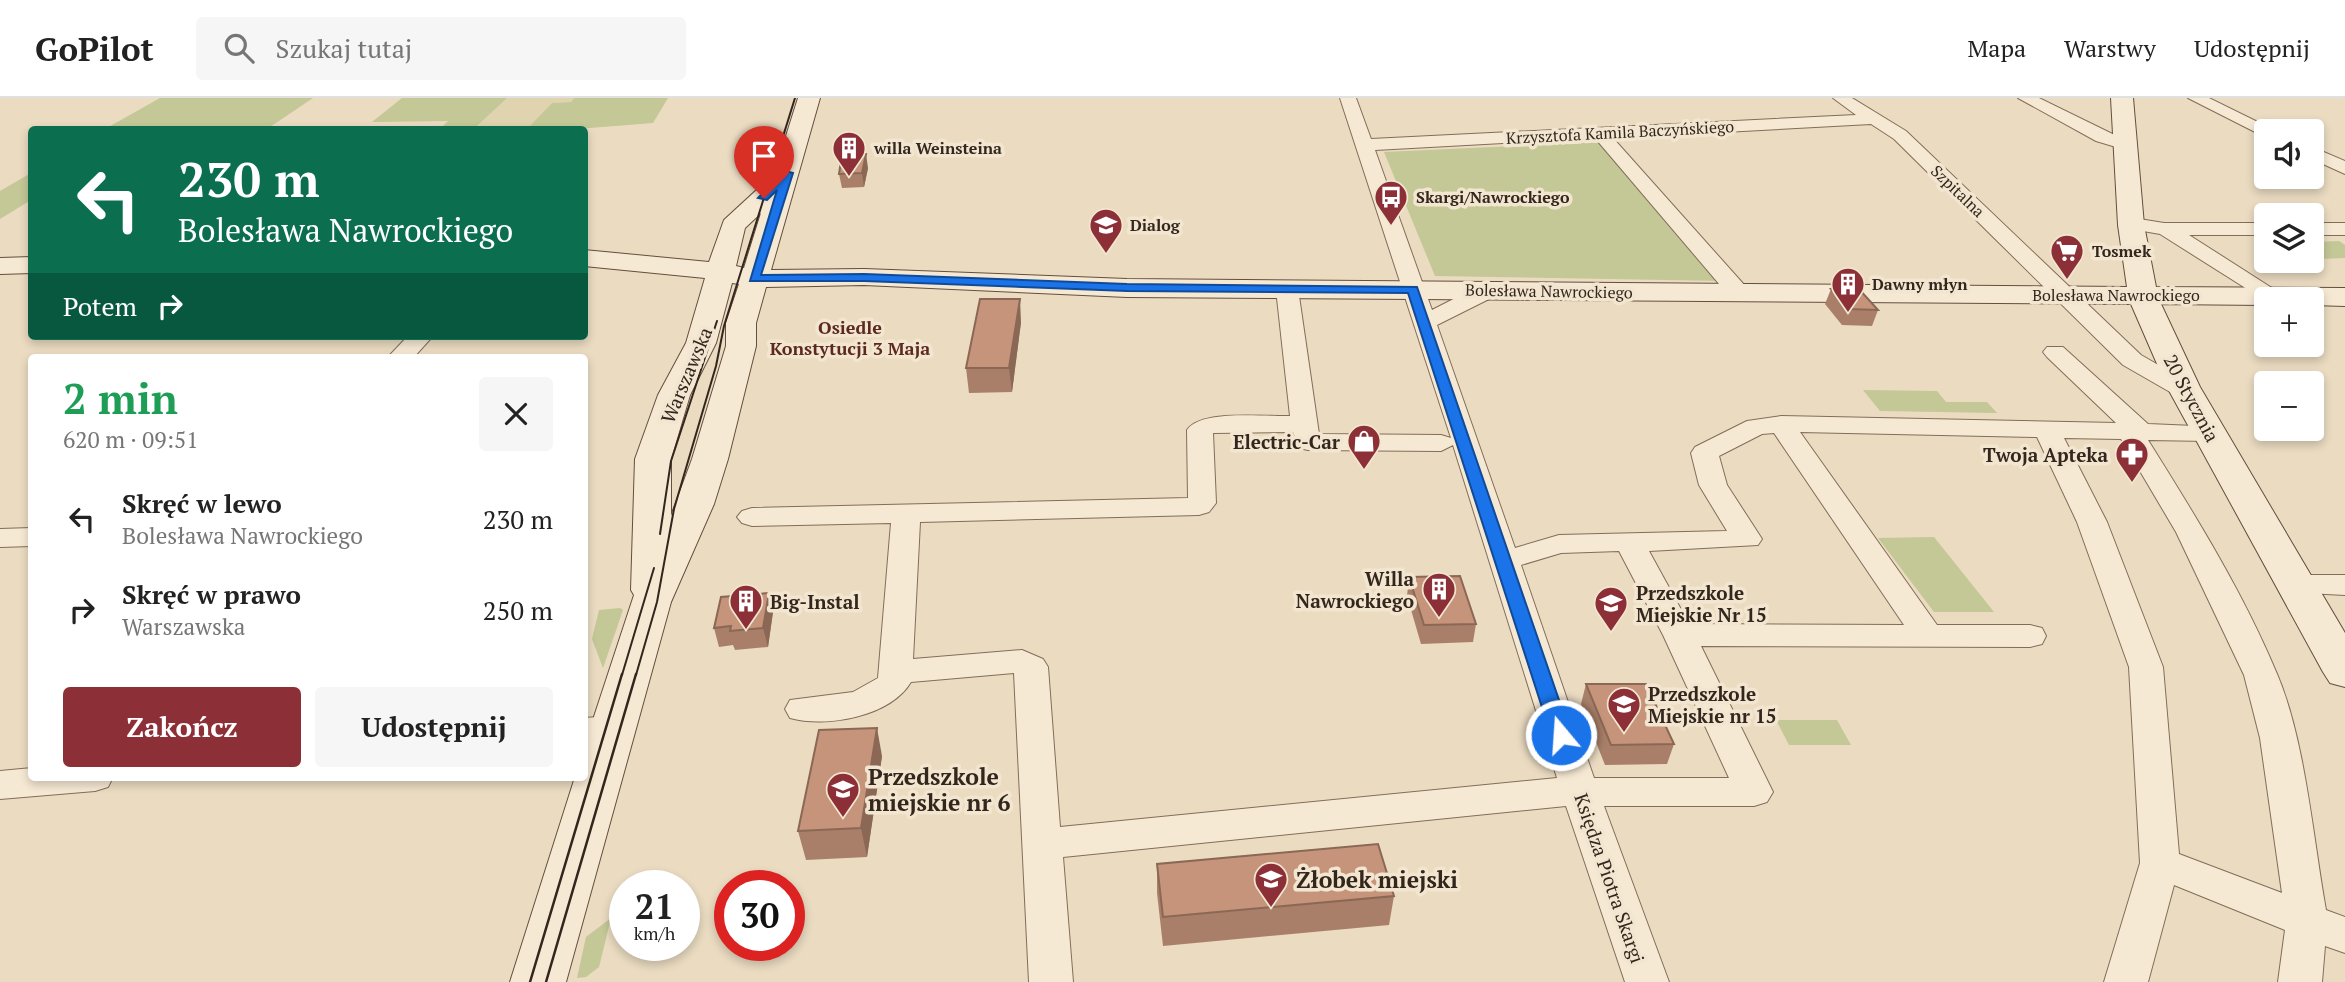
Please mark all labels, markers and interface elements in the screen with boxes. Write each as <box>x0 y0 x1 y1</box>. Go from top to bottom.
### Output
search box <box>196 17 686 80</box>
text: GoPilot <box>35 27 154 70</box>
icon: search <box>220 29 258 67</box>
text: Szukaj tutaj <box>276 31 412 65</box>
text: Mapa <box>1967 32 2026 64</box>
text: Warstwy <box>2064 32 2156 64</box>
text: Udostępnij <box>2194 32 2310 64</box>
street label: Krzysztofa Kamila Baczyńskiego <box>1505 115 1735 149</box>
map controls <box>2254 119 2324 441</box>
button: sound <box>2254 119 2324 189</box>
pin <box>734 126 794 198</box>
building icon: willa Weinsteina <box>830 129 868 178</box>
icon: arrive <box>745 137 783 175</box>
place label: willa Weinsteina <box>873 137 1002 159</box>
text: 230 m <box>178 146 320 211</box>
icon: left <box>63 154 154 245</box>
street label: Szpitalna <box>1926 160 1990 222</box>
bus stop icon: Skargi/Nawrockiego <box>1372 178 1410 227</box>
place label: Skargi/Nawrockiego <box>1416 186 1570 208</box>
button: layers <box>2254 203 2324 273</box>
school or university icon: Dialog <box>1087 206 1125 255</box>
text: Bolesława Nawrockiego <box>178 209 513 251</box>
place label: Dialog <box>1130 214 1181 236</box>
supermarket icon: Tosmek <box>2048 232 2086 281</box>
place label: Tosmek <box>2092 240 2152 262</box>
building icon: Dawny młyn <box>1829 265 1867 314</box>
place label: Dawny młyn <box>1872 273 1968 295</box>
street label: Bolesława Nawrockiego <box>1465 279 1633 303</box>
street label: Bolesława Nawrockiego <box>2032 284 2200 306</box>
icon: right <box>151 287 189 325</box>
button: + <box>2254 287 2324 357</box>
text: Potem <box>63 289 137 323</box>
district label: Osiedle Konstytucji 3 Maja <box>770 315 930 360</box>
street label: Warszawska <box>655 323 718 427</box>
street label: 20 Stycznia <box>2158 350 2226 446</box>
text: 2 min <box>63 370 178 426</box>
button: − <box>2254 371 2324 441</box>
button: close <box>479 377 553 451</box>
shop icon: Electric-Car <box>1345 422 1383 471</box>
text: 620 m · 09:51 <box>63 424 198 455</box>
place label: Electric-Car <box>1233 429 1341 454</box>
pharmacy icon: Twoja Apteka <box>2113 435 2151 484</box>
place label: Twoja Apteka <box>1983 442 2108 467</box>
text: Skręć w lewo <box>122 486 282 520</box>
icon: left <box>63 500 101 538</box>
text: 230 m <box>483 502 553 536</box>
text: Bolesława Nawrockiego <box>122 520 363 551</box>
place label: Willa Nawrockiego <box>1296 566 1414 613</box>
building icon: Willa Nawrockiego <box>1420 570 1458 619</box>
text: Skręć w prawo <box>122 577 301 611</box>
place label: Przedszkole Miejskie Nr 15 <box>1636 580 1767 627</box>
building icon: Big-Instal <box>727 582 765 631</box>
school or university icon: Przedszkole Miejskie Nr 15 <box>1592 584 1630 633</box>
place label: Big-Instal <box>770 589 860 614</box>
icon: right <box>63 591 101 629</box>
text: 250 m <box>483 593 553 627</box>
text: Warszawska <box>122 611 245 642</box>
place label: Przedszkole Miejskie nr 15 <box>1648 681 1777 728</box>
school or university icon: Przedszkole Miejskie nr 15 <box>1605 685 1643 734</box>
button: Zakończ <box>63 687 301 767</box>
button: Udostępnij <box>315 687 553 767</box>
position arrow <box>1524 698 1598 772</box>
place label: Przedszkole miejskie nr 6 <box>868 761 1011 818</box>
school or university icon: Przedszkole miejskie nr 6 <box>824 770 862 819</box>
street label: Księdza Piotra Skargi <box>1569 790 1651 966</box>
school or university icon: Żłobek miejski <box>1252 860 1290 909</box>
place label: Żłobek miejski <box>1296 864 1458 895</box>
speed limit sign: 30 <box>714 870 805 961</box>
text: 21 <box>635 883 674 929</box>
text: km/h <box>634 921 675 945</box>

